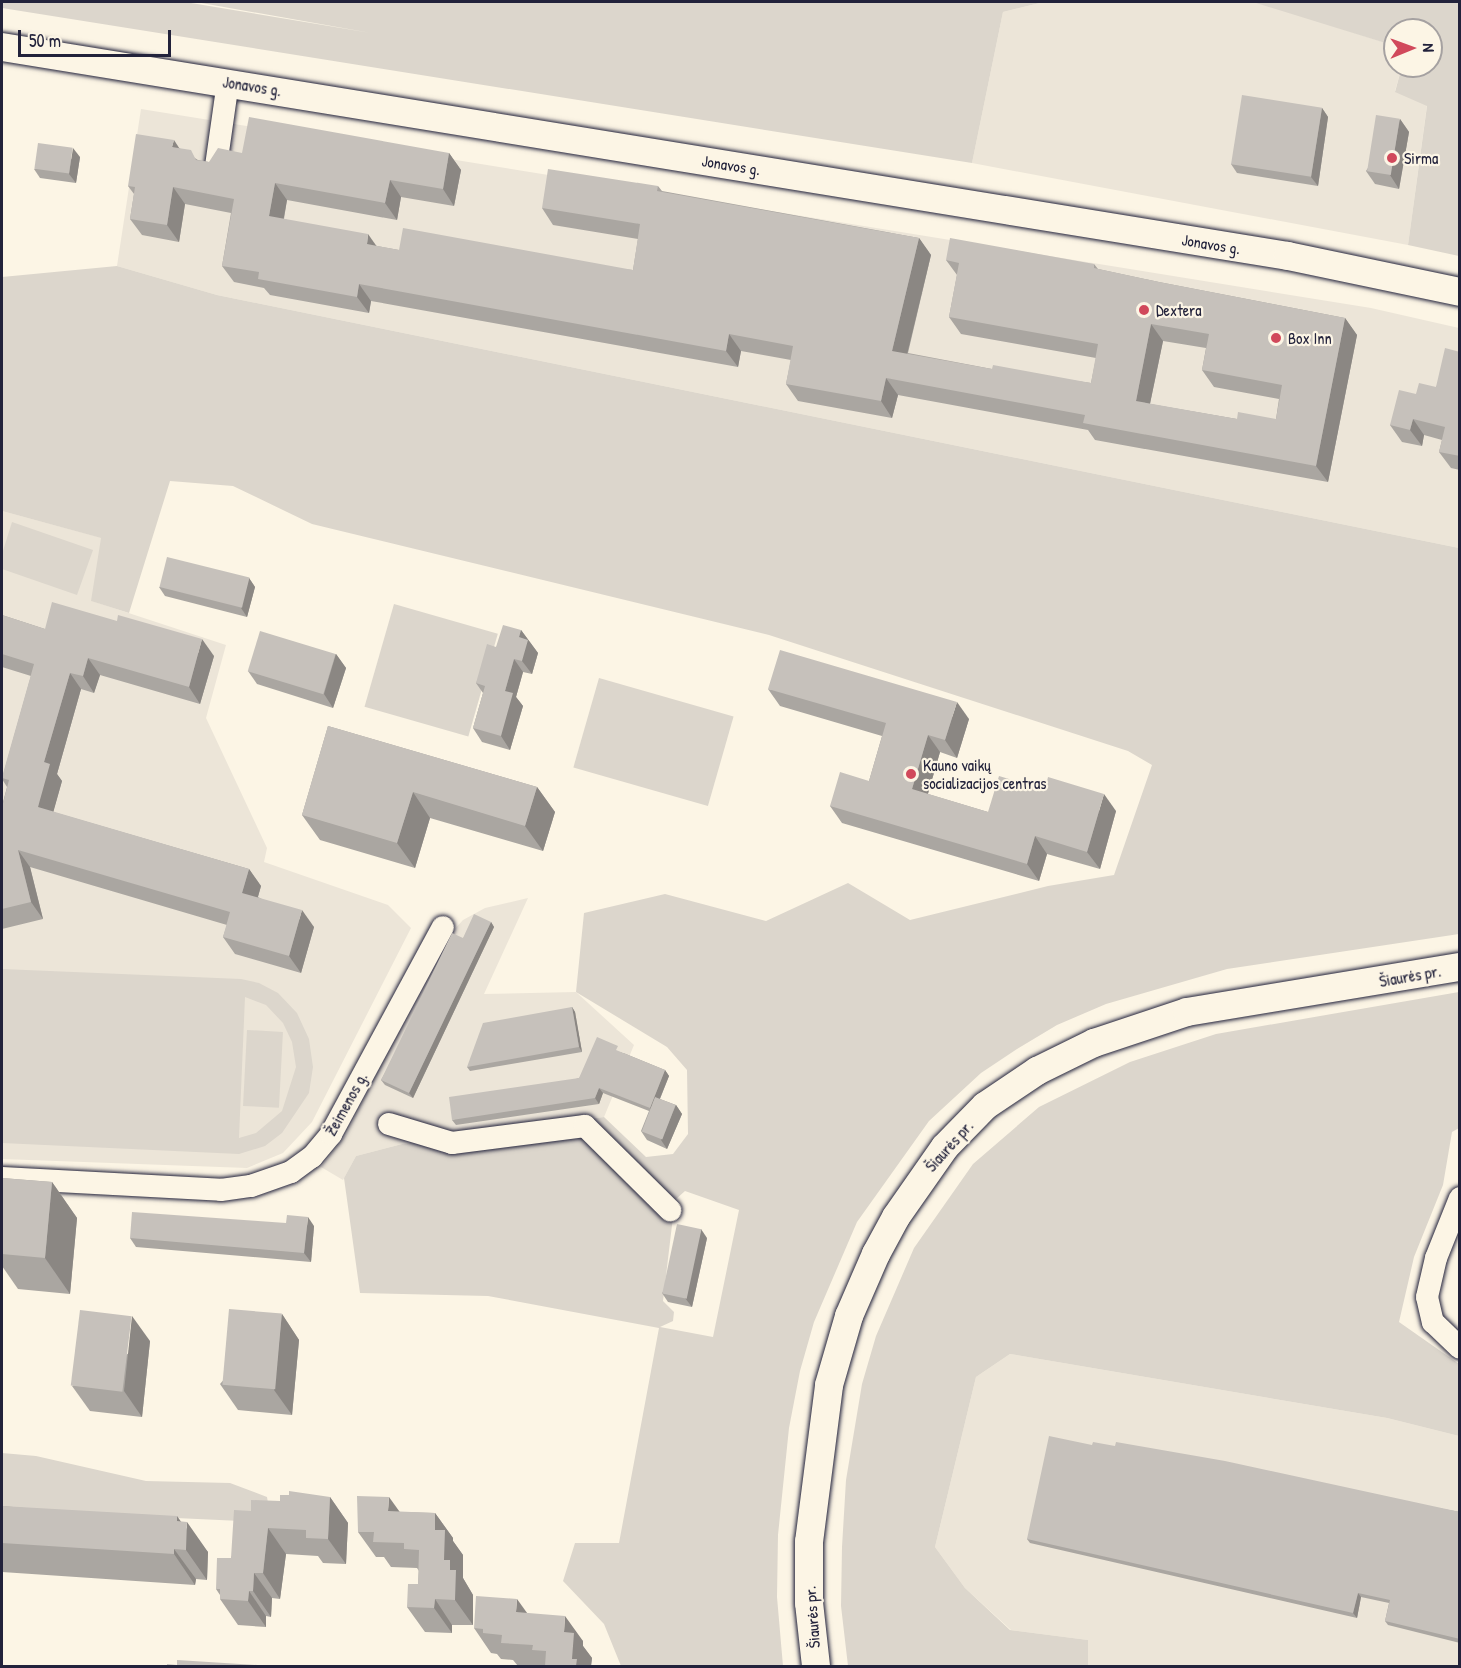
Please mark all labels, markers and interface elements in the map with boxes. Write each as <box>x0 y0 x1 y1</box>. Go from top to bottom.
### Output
scale bar <box>21 18 174 56</box>
north arrow <box>1383 18 1443 78</box>
text: 50 m <box>29 28 61 53</box>
text: N <box>1418 43 1440 52</box>
street label: Jonavos g. <box>221 72 283 100</box>
place label: Sirma <box>1404 148 1438 168</box>
street label: Jonavos g. <box>700 151 762 179</box>
marker: Sirma <box>1385 151 1399 165</box>
street label: Jonavos g. <box>1180 230 1242 258</box>
place label: Dextera <box>1156 300 1201 320</box>
marker: Dextera <box>1137 303 1151 317</box>
place label: Box Inn <box>1288 328 1332 348</box>
marker: Box Inn <box>1269 331 1283 345</box>
place label: Kauno vaikų socializacijos centras <box>923 755 1046 793</box>
marker: Kauno vaikų socializacijos centras <box>904 767 918 781</box>
street label: Šiaurės pr. <box>1378 961 1442 991</box>
street label: Žeimenos g. <box>321 1069 371 1139</box>
street label: Šiaurės pr. <box>921 1116 977 1176</box>
street label: Šiaurės pr. <box>800 1585 824 1649</box>

